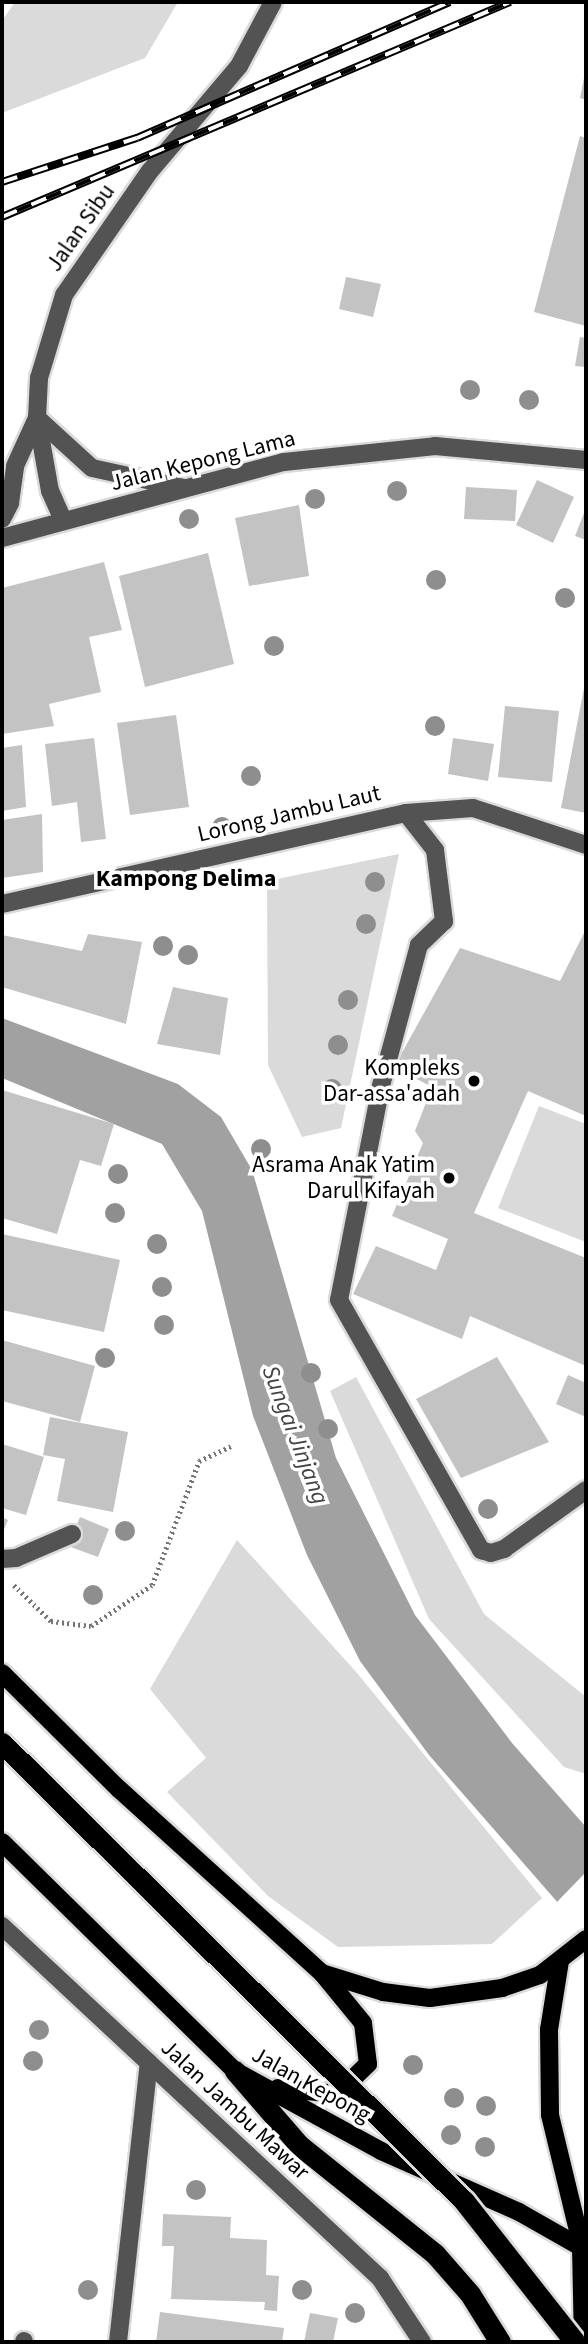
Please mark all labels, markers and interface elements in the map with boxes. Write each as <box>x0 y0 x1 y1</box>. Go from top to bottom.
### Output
street label: Jalan Sibu <box>41 179 121 277</box>
street label: Jalan Kepong Lama <box>108 425 298 497</box>
street label: Lorong Jambu Laut <box>195 780 383 848</box>
district label: Kampong Delima <box>96 865 276 893</box>
place label: Kompleks Dar-assa'adah <box>323 1054 460 1108</box>
marker: Kompleks Dar-assa'adah <box>466 1073 482 1089</box>
place label: Asrama Anak Yatim Darul Kifayah <box>252 1151 435 1205</box>
marker: Asrama Anak Yatim Darul Kifayah <box>441 1170 457 1186</box>
water label: Sungai Jinjang <box>255 1361 335 1509</box>
street label: Jalan Jambu Mawar <box>155 2034 315 2186</box>
street label: Jalan Kepong <box>247 2041 375 2129</box>

